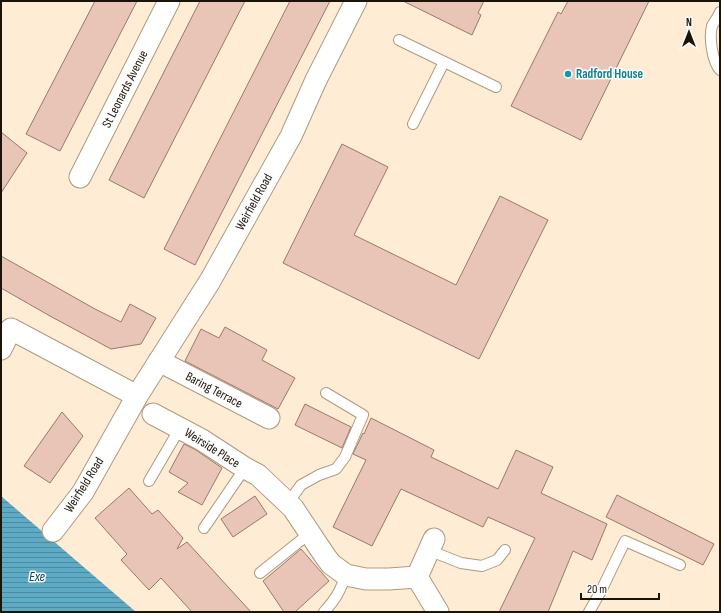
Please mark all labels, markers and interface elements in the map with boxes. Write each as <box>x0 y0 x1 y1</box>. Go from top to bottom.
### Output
north arrow <box>669 12 709 52</box>
text: N <box>686 16 692 29</box>
street label: St Leonards Avenue <box>99 48 151 130</box>
place label: Radford House <box>576 66 644 82</box>
marker: Radford House <box>563 69 573 79</box>
street label: Weirfield Road <box>232 171 276 233</box>
street label: Baring Terrace <box>183 368 245 412</box>
street label: Weirside Place <box>181 425 243 471</box>
street label: Weirfield Road <box>61 454 107 516</box>
water label: Exe <box>29 568 46 585</box>
scale bar <box>581 575 659 601</box>
text: 20 m <box>587 582 607 597</box>

